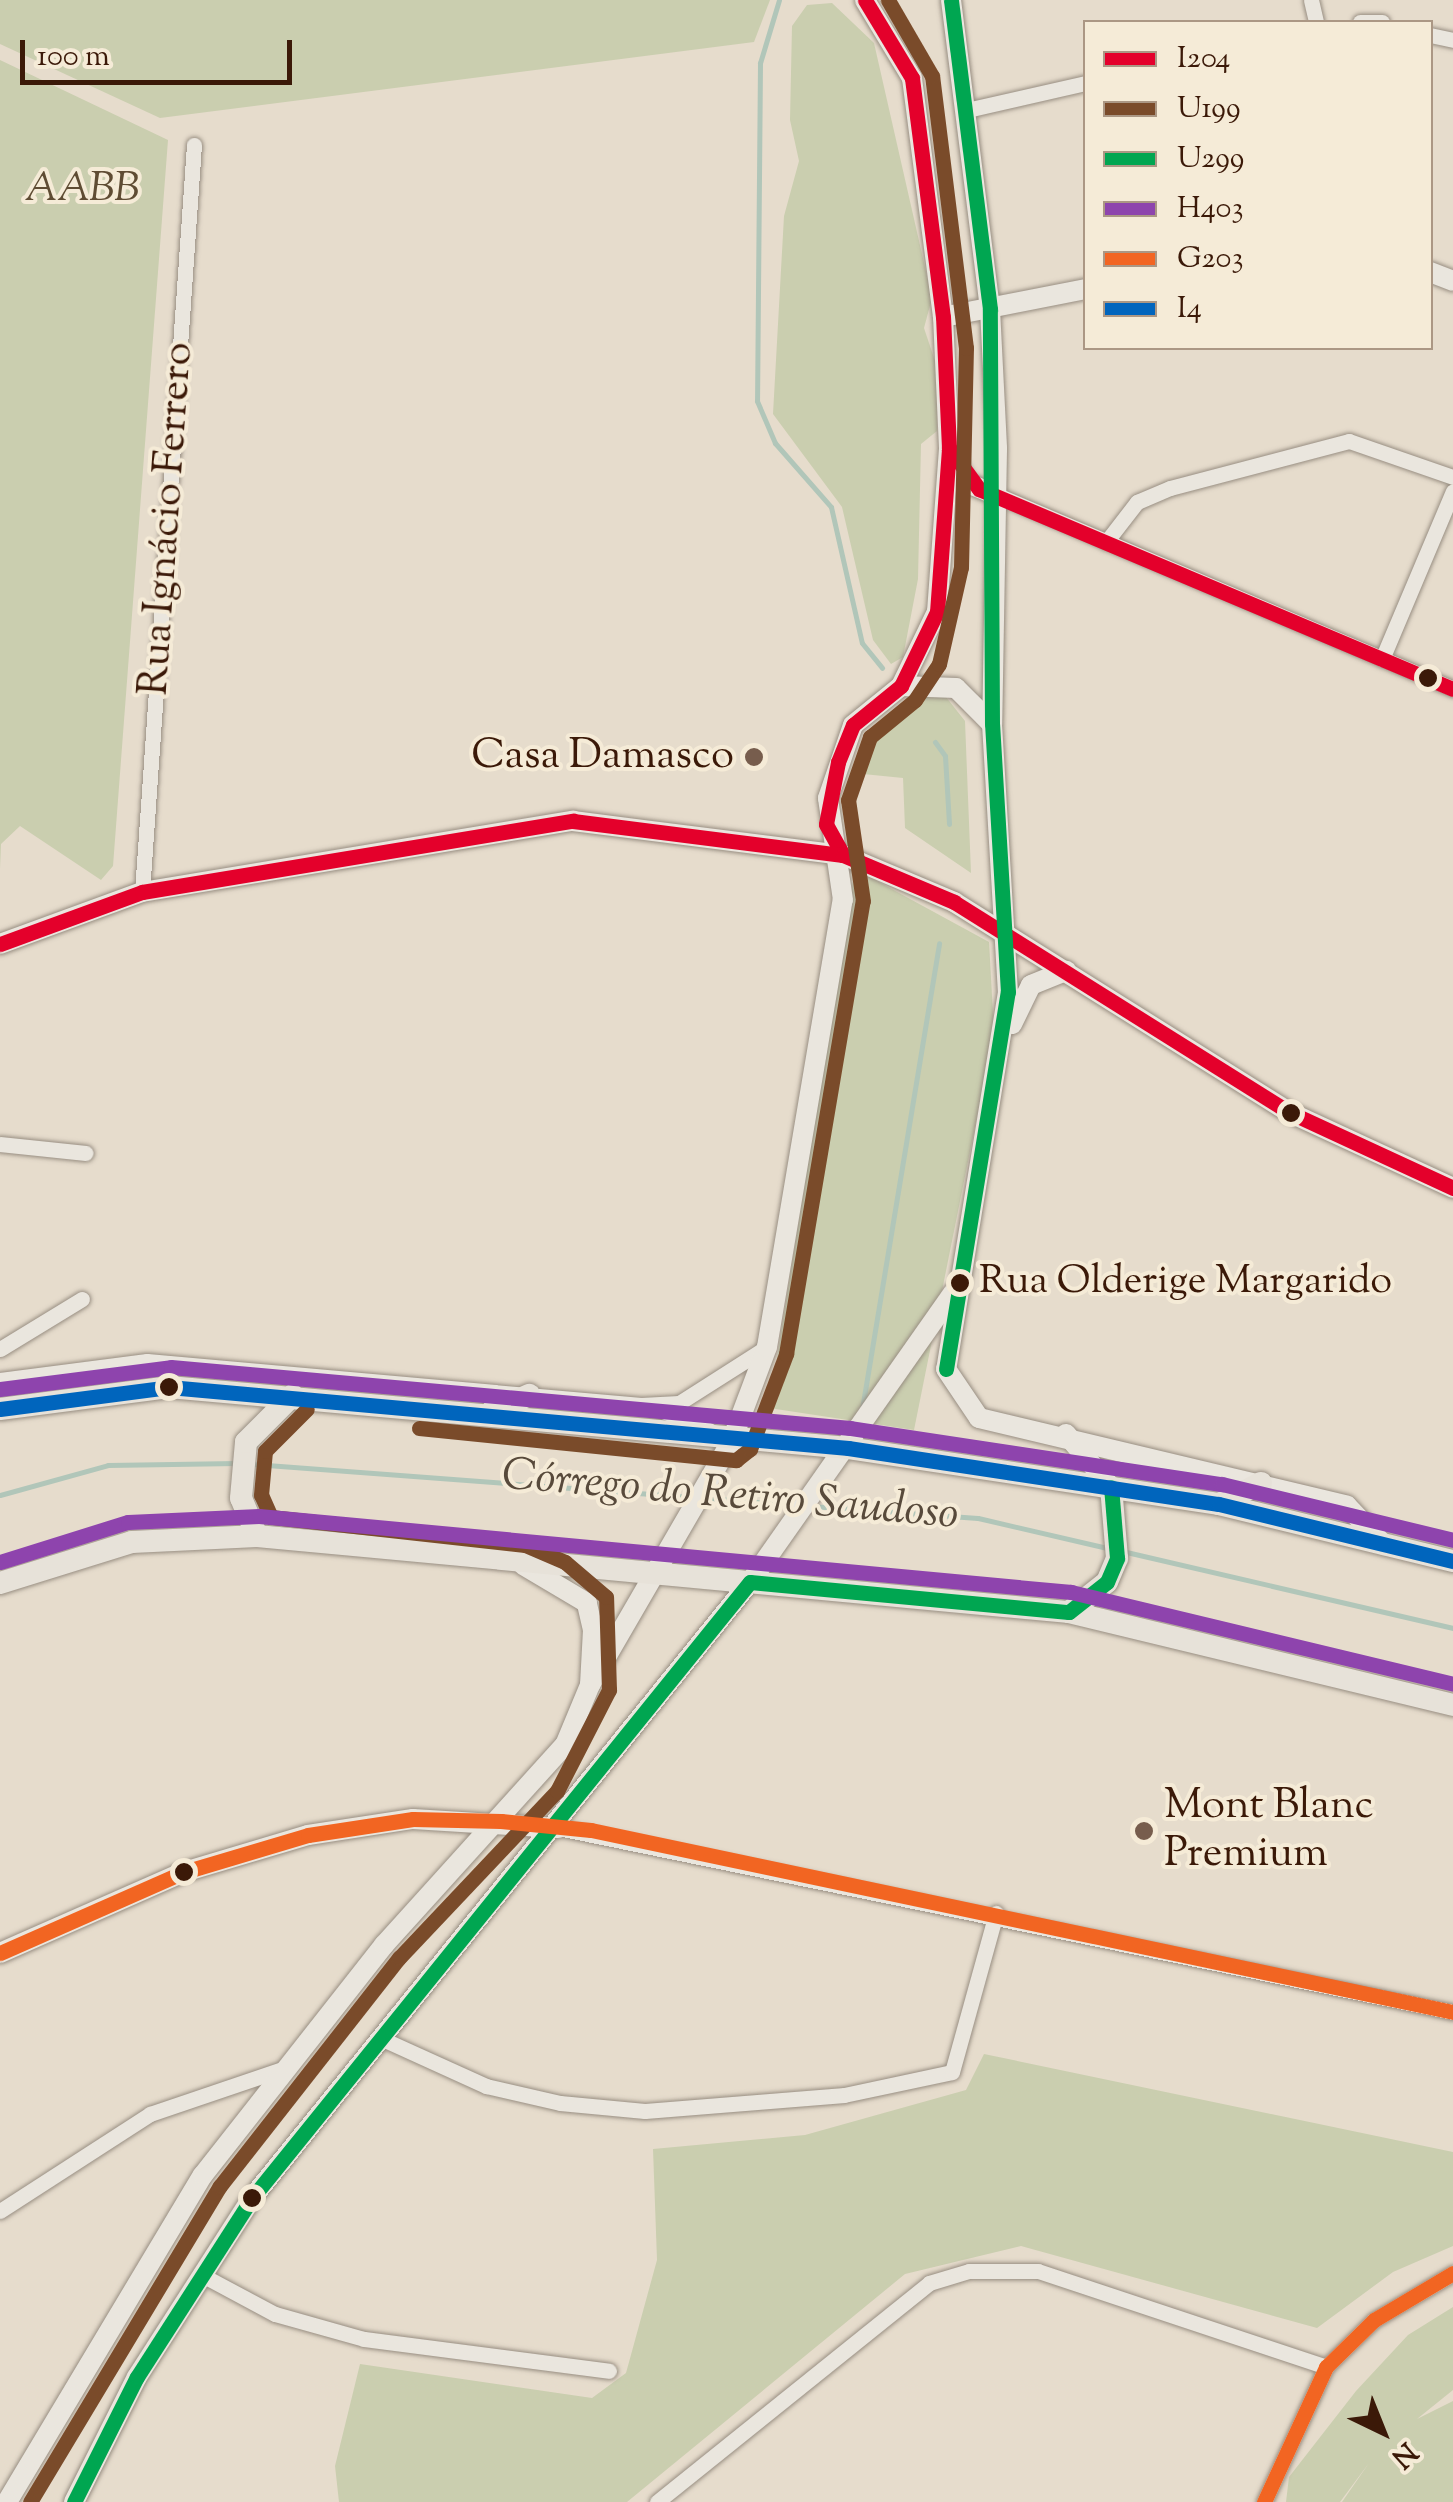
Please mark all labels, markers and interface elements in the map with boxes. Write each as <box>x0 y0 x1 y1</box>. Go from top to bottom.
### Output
scale bar <box>25 20 298 82</box>
legend <box>1083 20 1433 350</box>
text: 100 m <box>37 36 110 79</box>
text: I204 <box>1177 38 1230 81</box>
text: U199 <box>1177 88 1241 131</box>
text: U299 <box>1177 138 1244 181</box>
park label: AABB <box>24 165 140 215</box>
text: H403 <box>1177 188 1244 231</box>
text: G203 <box>1177 238 1244 281</box>
text: I4 <box>1177 288 1202 331</box>
street label: Rua Ignácio Ferrero <box>131 341 205 697</box>
unlabelled marker <box>1418 668 1438 688</box>
place label: Casa Damasco <box>471 732 734 782</box>
marker: Casa Damasco <box>743 746 765 768</box>
unlabelled marker <box>1281 1103 1301 1123</box>
place label: Rua Olderige Margarido <box>979 1259 1392 1307</box>
marker: Rua Olderige Margarido <box>950 1273 970 1293</box>
unlabelled marker <box>159 1377 179 1397</box>
water label: Córrego do Retiro Saudoso <box>499 1450 961 1544</box>
place label: Mont Blanc Premium <box>1164 1782 1373 1880</box>
marker: Mont Blanc Premium <box>1133 1820 1155 1842</box>
unlabelled marker <box>174 1862 194 1882</box>
unlabelled marker <box>242 2188 262 2208</box>
north arrow <box>1333 2382 1433 2482</box>
text: N <box>1382 2432 1425 2476</box>

